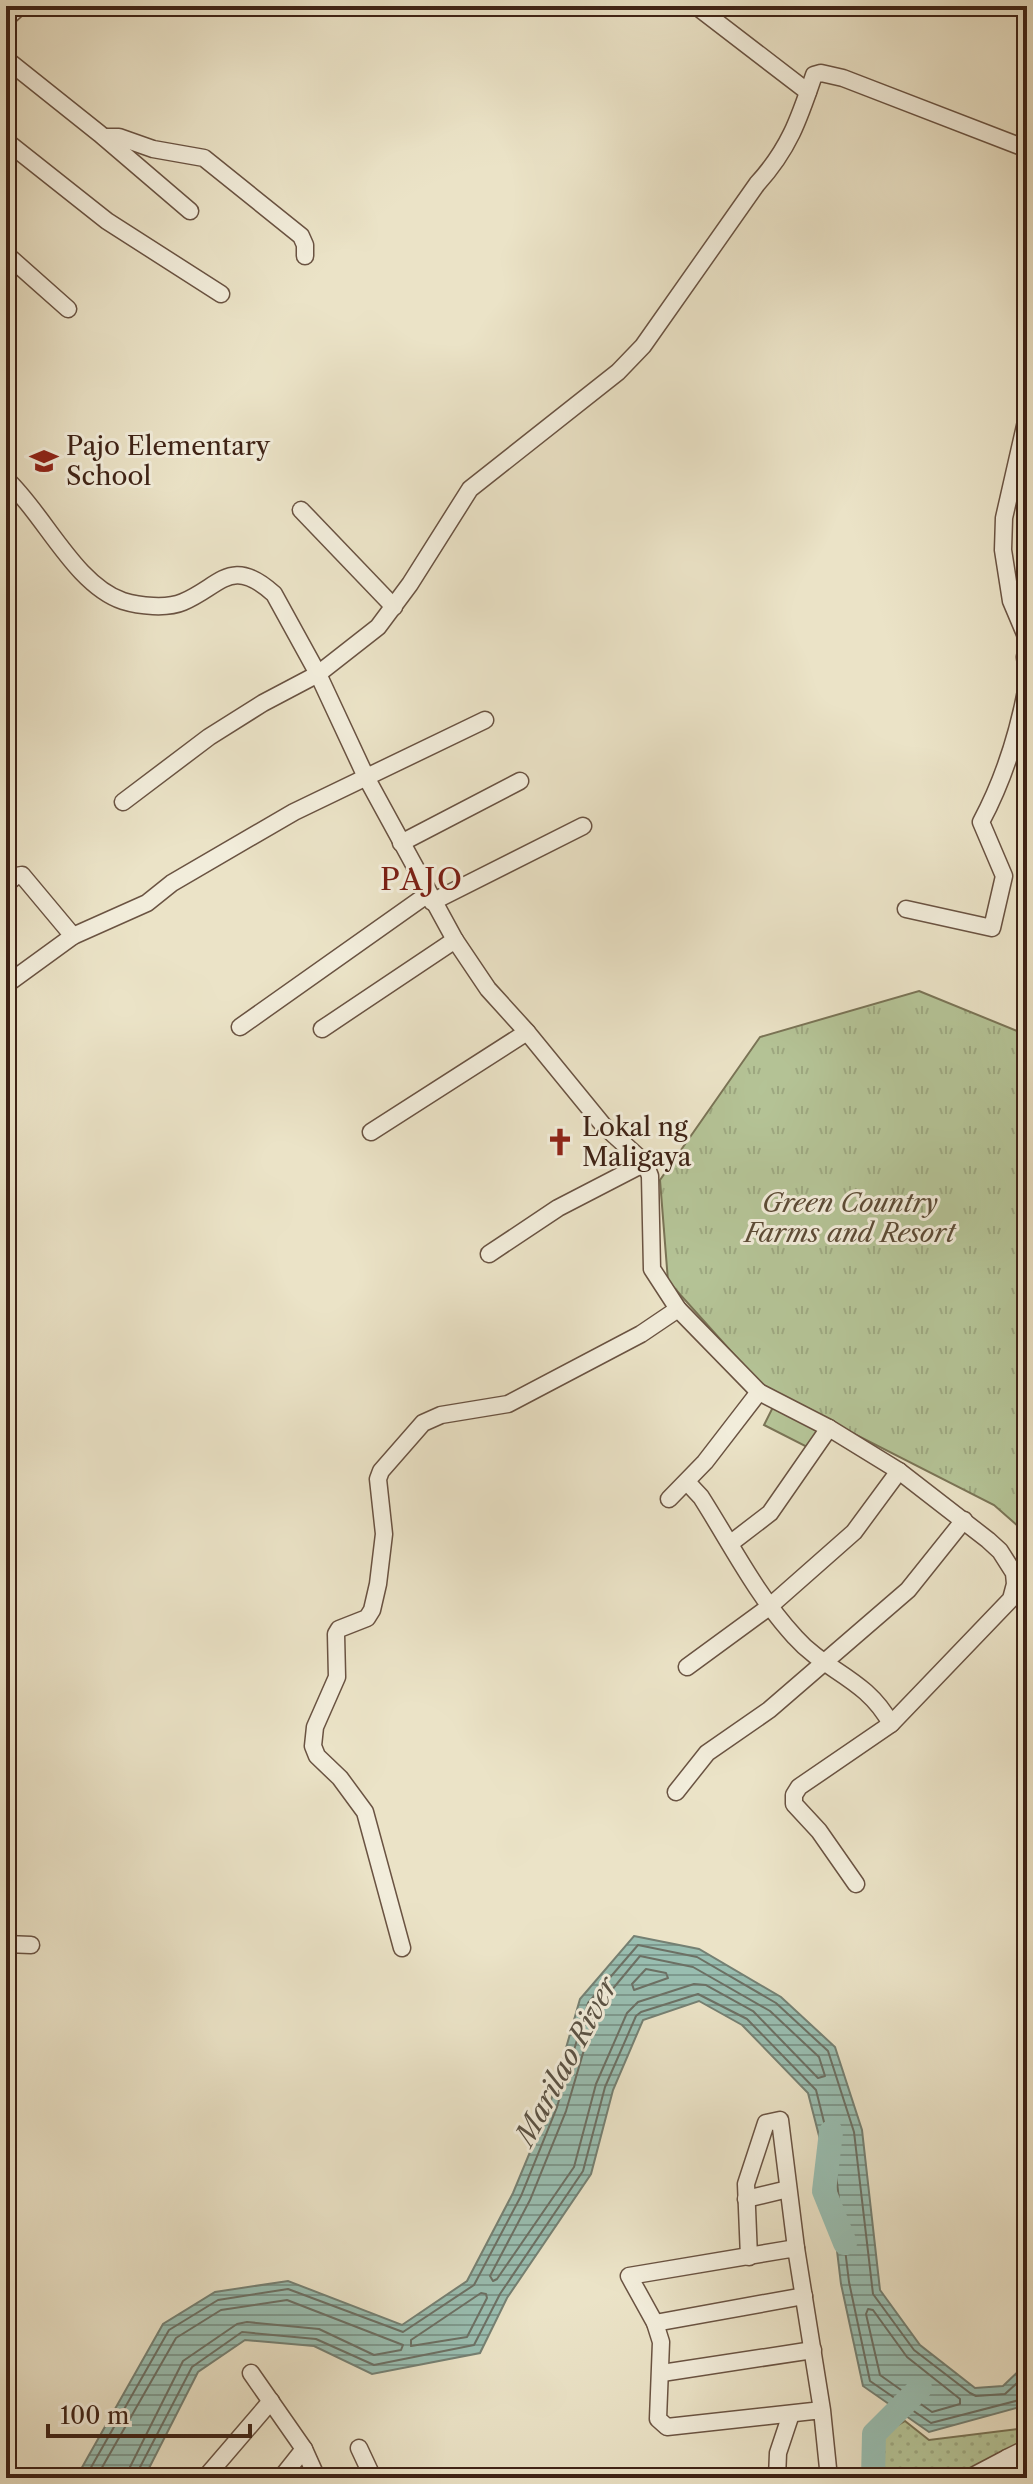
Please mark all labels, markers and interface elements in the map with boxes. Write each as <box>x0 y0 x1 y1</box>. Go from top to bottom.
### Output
place label: Pajo Elementary School <box>66 430 271 492</box>
school or university icon: Pajo Elementary School <box>29 446 59 476</box>
district label: PAJO <box>380 861 464 898</box>
place label: Lokal ng Maligaya <box>582 1111 692 1173</box>
church icon: Lokal ng Maligaya <box>545 1127 575 1157</box>
park label: Green Country Farms and Resort <box>742 1187 957 1249</box>
water label: Marilao River <box>506 1970 625 2153</box>
scale bar <box>48 2388 250 2438</box>
text: 100 m <box>60 2401 129 2430</box>

